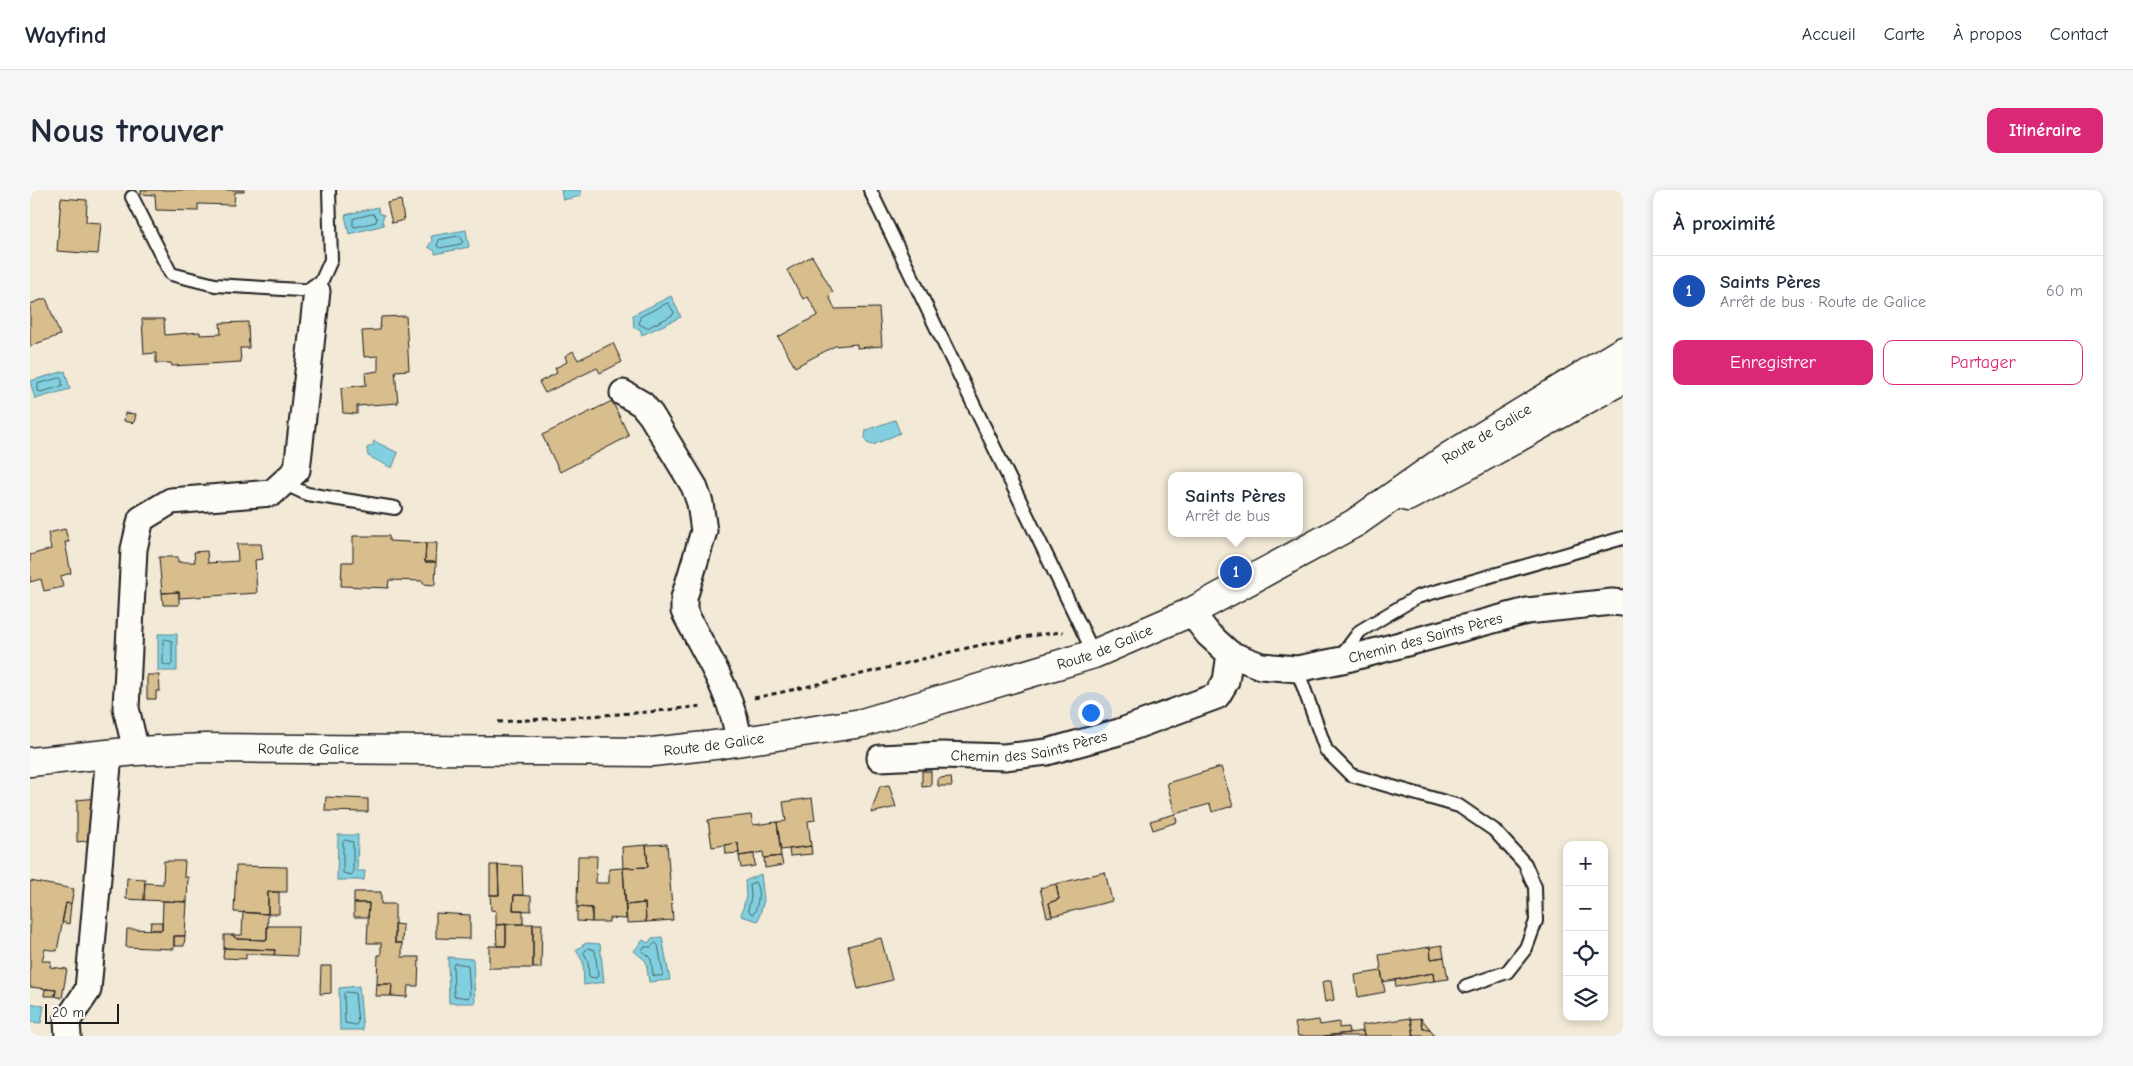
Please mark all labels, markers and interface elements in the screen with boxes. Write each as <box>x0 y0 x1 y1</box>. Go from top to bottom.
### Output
text: Wayfind <box>25 21 106 49</box>
text: Accueil <box>1802 24 1856 45</box>
text: Carte <box>1884 24 1925 45</box>
text: À propos <box>1953 24 2022 45</box>
text: Contact <box>2050 24 2108 45</box>
button: Itinéraire <box>1987 108 2103 153</box>
text: Nous trouver <box>30 110 223 151</box>
text: À proximité <box>1673 211 1775 235</box>
text: Saints Pères <box>1720 271 1820 293</box>
text: 1 <box>1686 282 1692 300</box>
text: 60 m <box>2046 282 2083 300</box>
text: Arrêt de bus · Route de Galice <box>1720 293 1926 311</box>
button: Enregistrer <box>1673 340 1873 385</box>
button: Partager <box>1883 340 2083 385</box>
street label: Route de Galice <box>1438 400 1535 468</box>
popup <box>1168 472 1303 537</box>
text: Saints Pères <box>1185 485 1286 507</box>
text: Arrêt de bus <box>1185 507 1270 525</box>
pin: 1 <box>1220 553 1252 591</box>
street label: Chemin des Saints Pères <box>1346 609 1504 667</box>
street label: Route de Galice <box>1055 621 1156 674</box>
your location <box>1078 700 1104 726</box>
street label: Chemin des Saints Pères <box>950 727 1109 766</box>
street label: Route de Galice <box>663 729 766 760</box>
street label: Route de Galice <box>258 739 360 758</box>
map controls <box>1563 841 1608 1021</box>
button: + <box>1563 841 1608 886</box>
button: − <box>1563 886 1608 931</box>
button: locate <box>1563 931 1608 976</box>
button: layers <box>1563 976 1608 1021</box>
scale bar <box>45 1001 119 1024</box>
text: 20 m <box>52 1004 84 1021</box>

